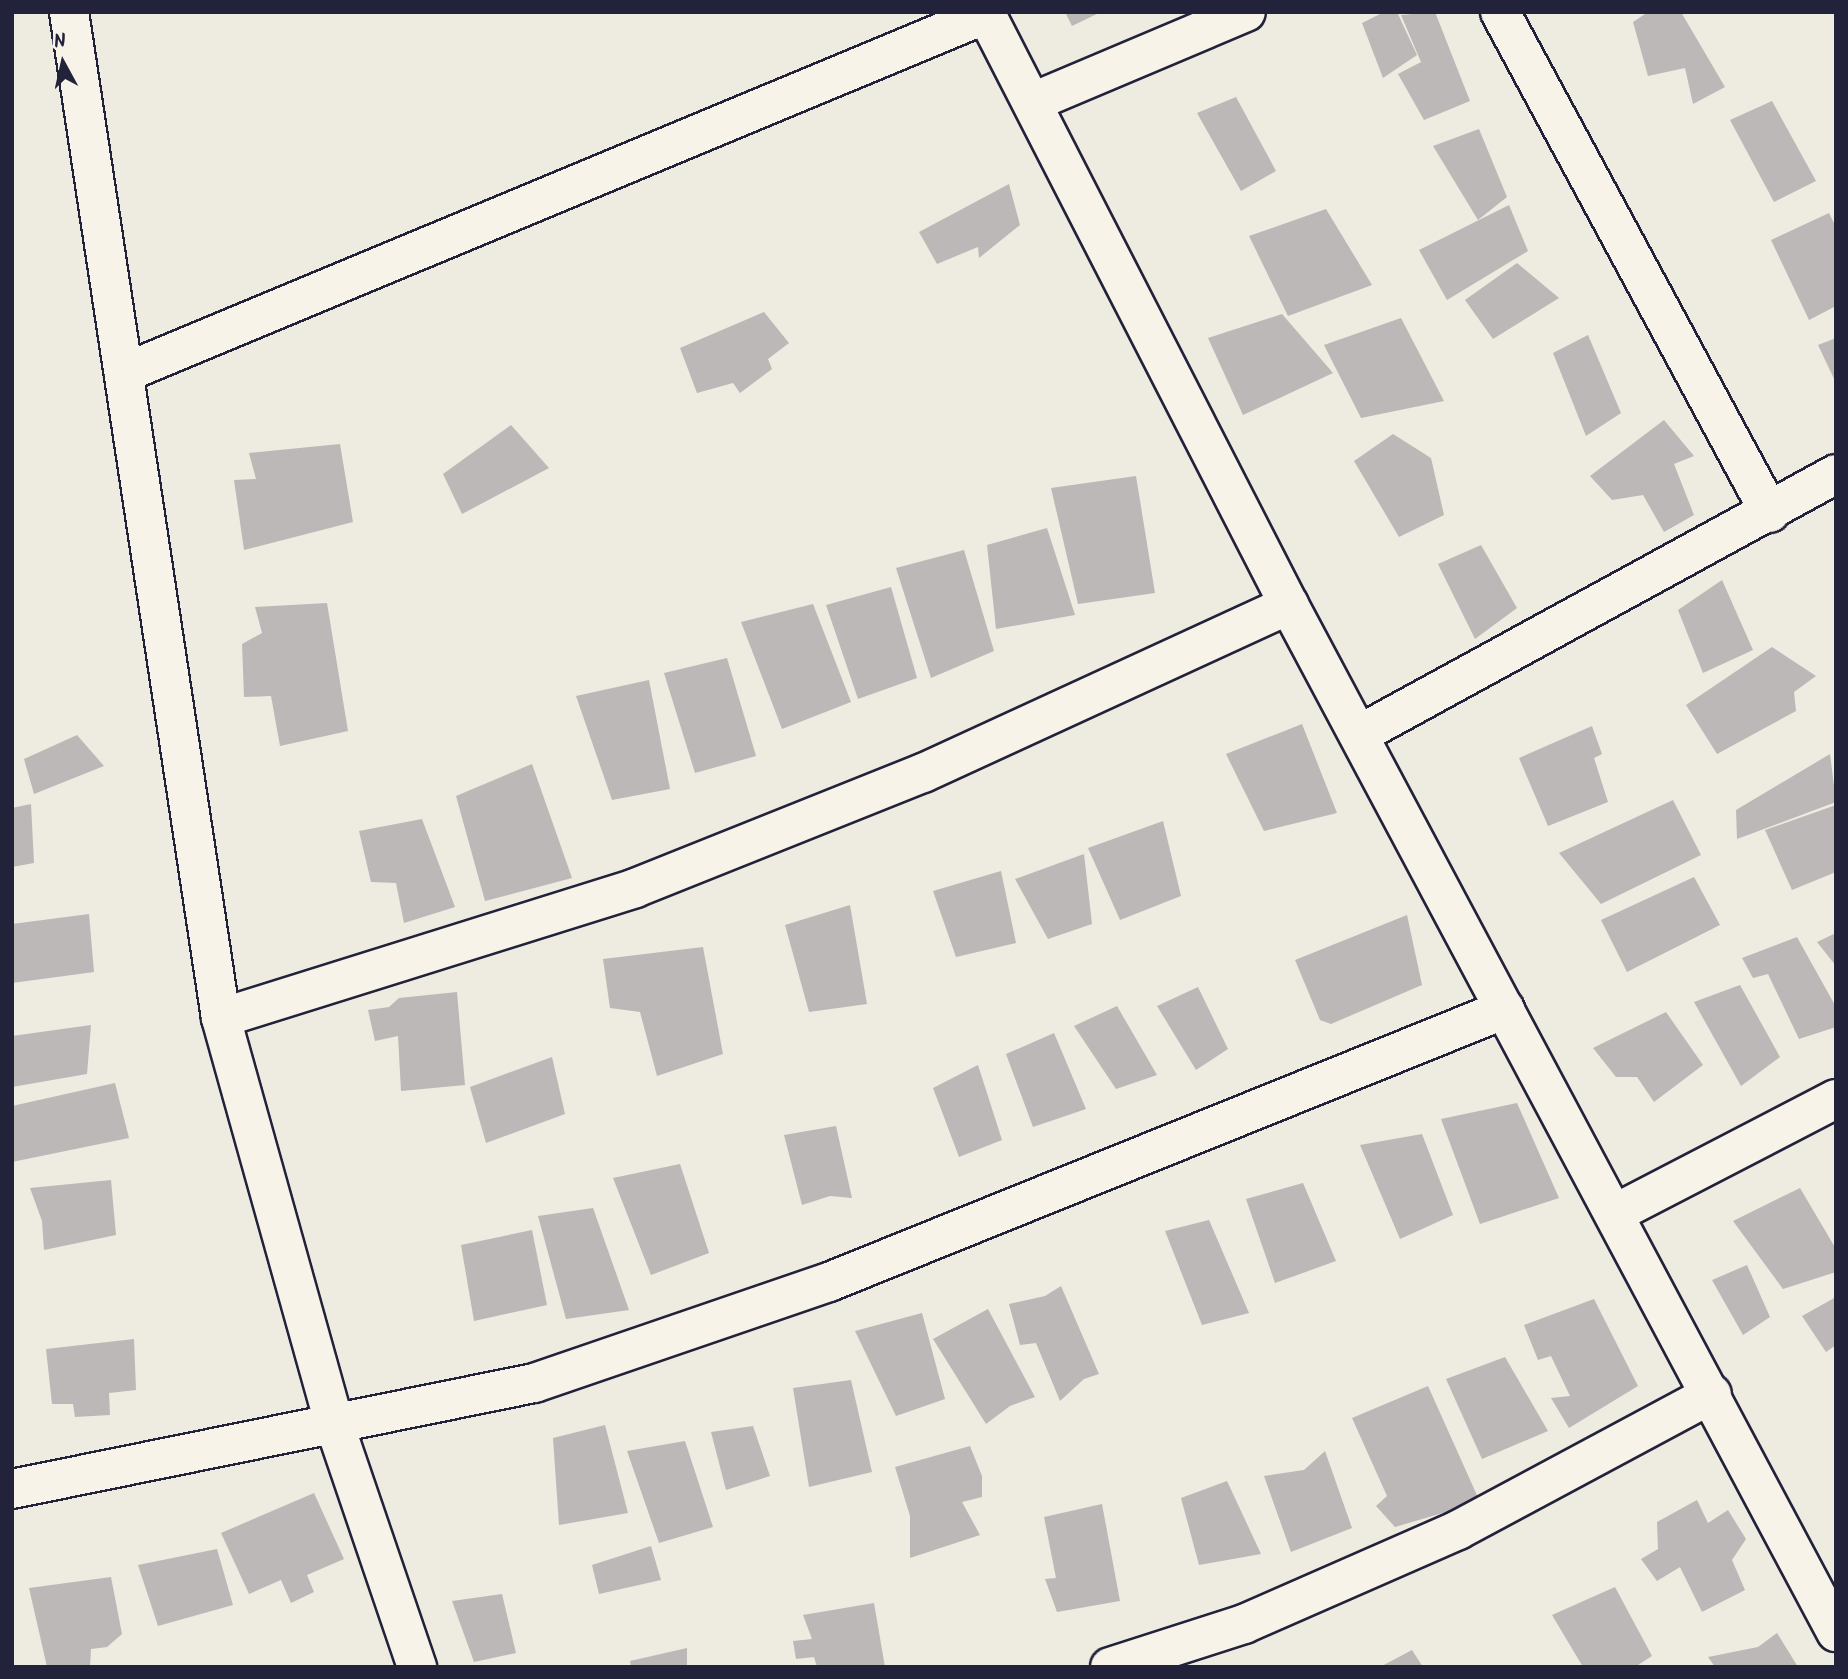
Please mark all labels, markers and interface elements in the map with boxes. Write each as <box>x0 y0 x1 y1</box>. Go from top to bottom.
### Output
text: N <box>52 27 68 58</box>
north arrow <box>28 28 98 98</box>

